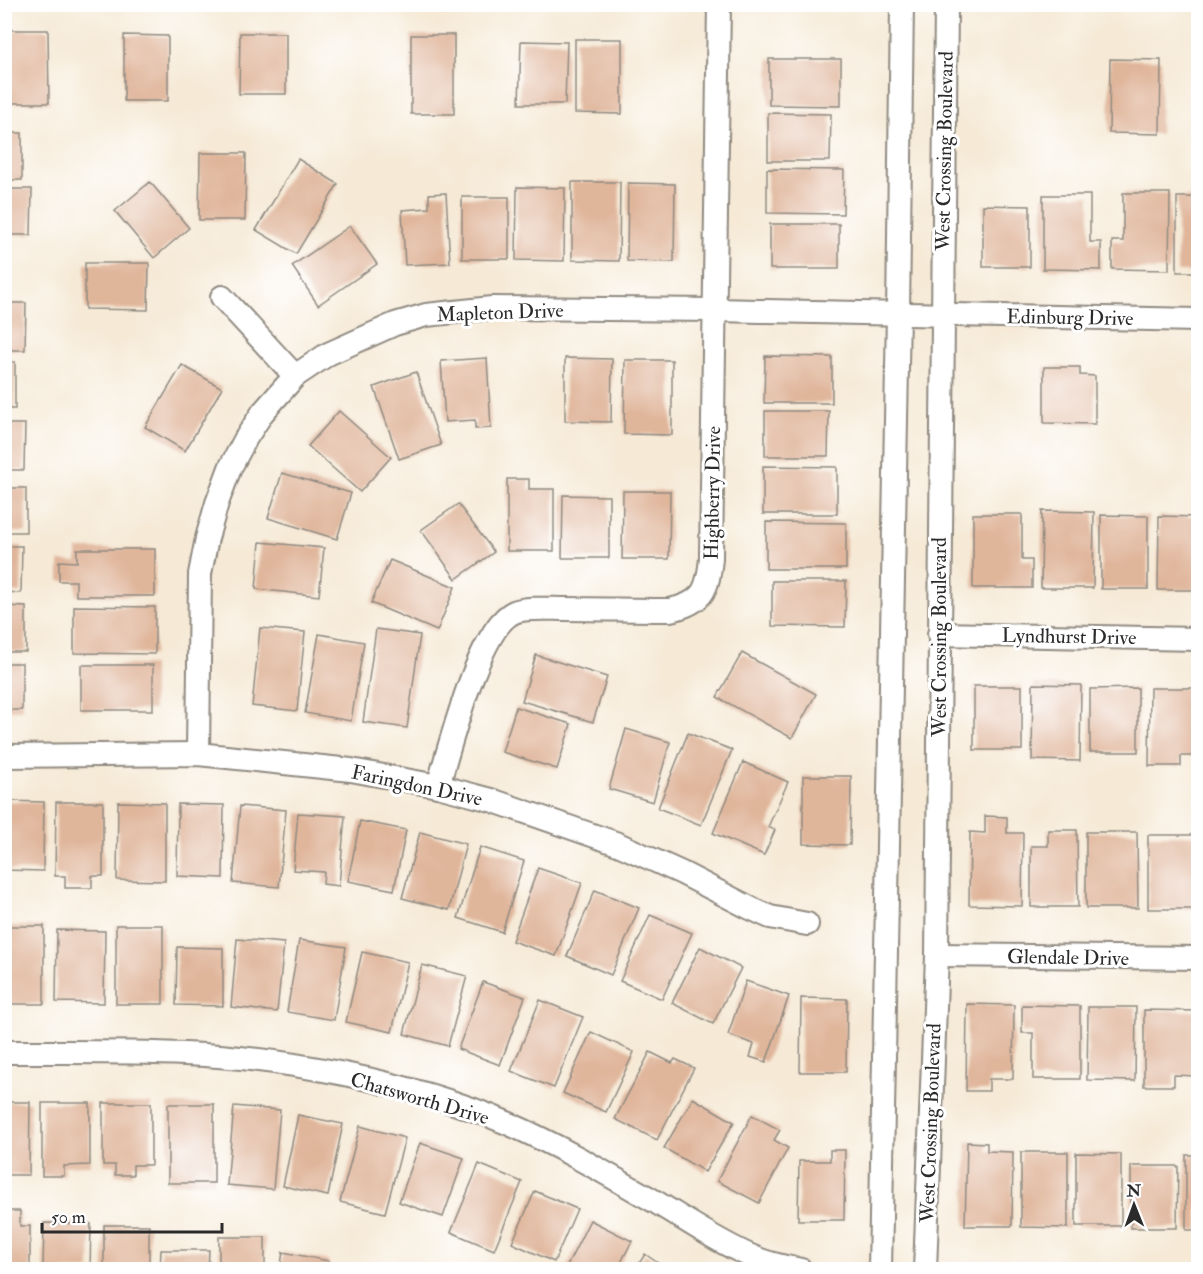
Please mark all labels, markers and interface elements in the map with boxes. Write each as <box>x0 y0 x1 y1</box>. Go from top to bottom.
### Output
street label: West Crossing Boulevard <box>930 51 959 252</box>
street label: Mapleton Drive <box>436 298 564 328</box>
street label: Edinburg Drive <box>1006 304 1134 331</box>
street label: Highberry Drive <box>699 426 726 560</box>
street label: West Crossing Boulevard <box>927 537 952 738</box>
street label: Lyndhurst Drive <box>1001 623 1137 650</box>
street label: Faringdon Drive <box>349 759 485 812</box>
street label: Glendale Drive <box>1007 944 1129 971</box>
street label: West Crossing Boulevard <box>914 1023 946 1224</box>
street label: Chatsworth Drive <box>348 1067 492 1130</box>
north arrow <box>1104 1175 1164 1235</box>
text: N <box>1125 1181 1142 1201</box>
scale bar <box>42 1196 222 1234</box>
text: 50 m <box>51 1206 86 1229</box>

